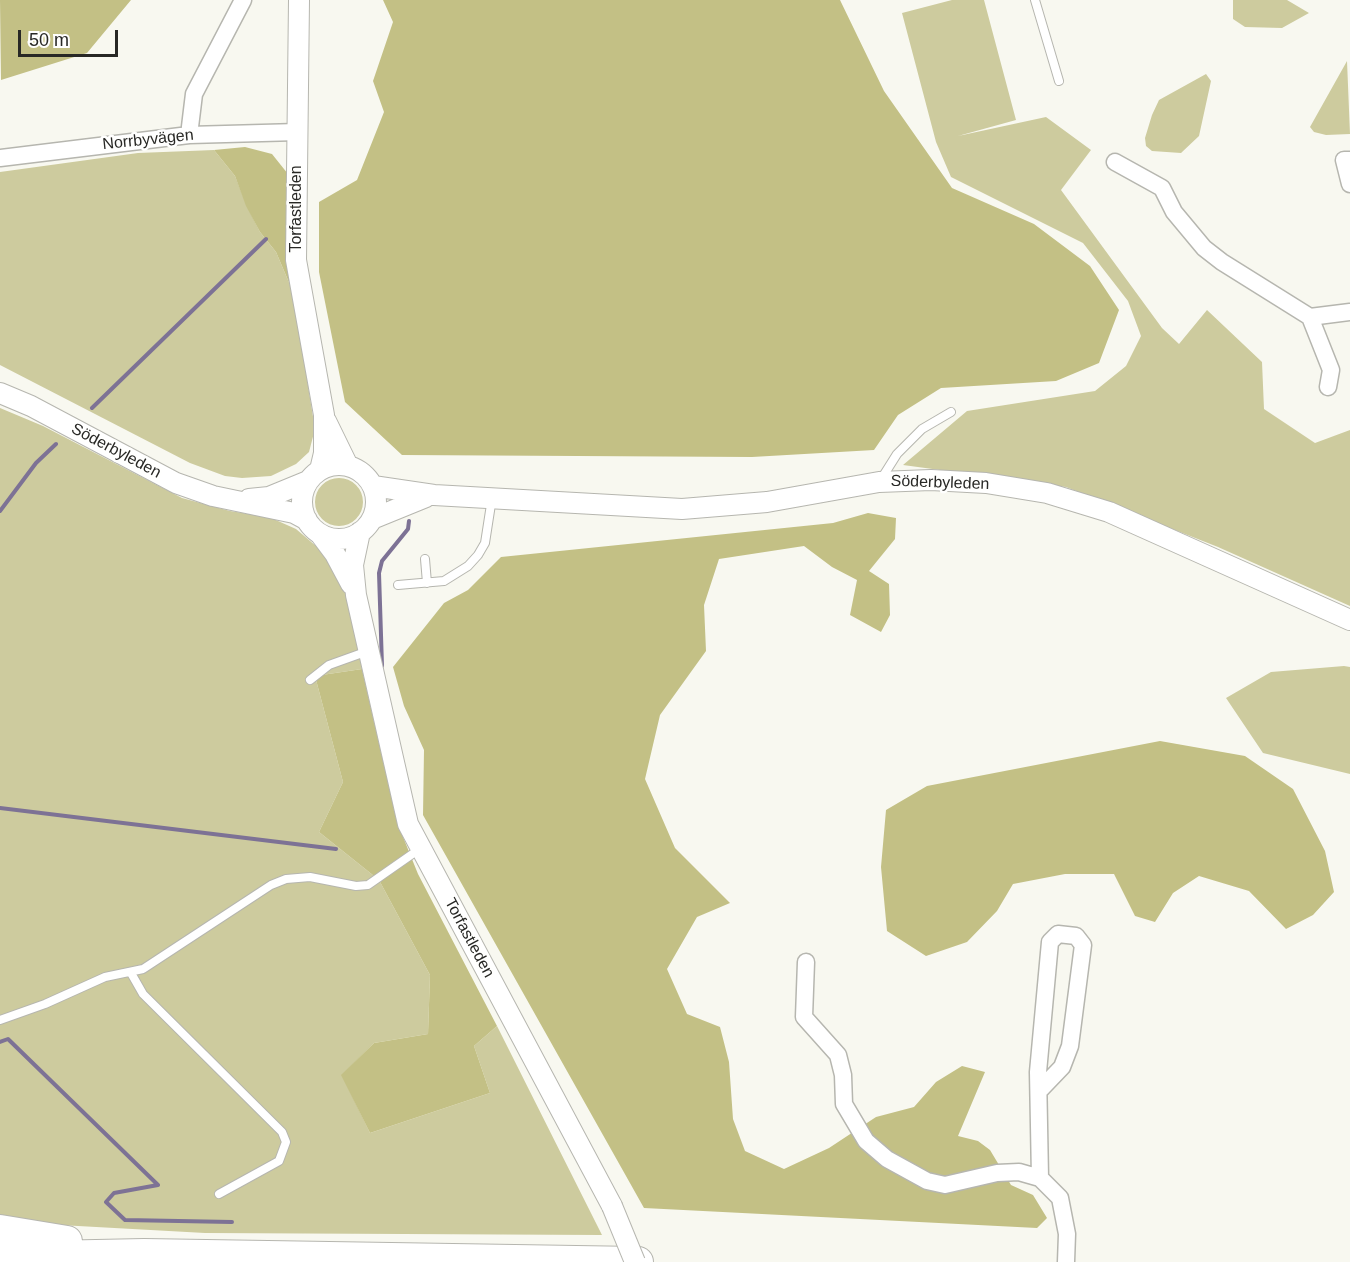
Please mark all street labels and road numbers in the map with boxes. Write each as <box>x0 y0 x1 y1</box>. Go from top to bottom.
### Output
street label: Norrbyvägen <box>101 126 195 154</box>
street label: Torfastleden <box>287 165 307 253</box>
street label: Söderbyleden <box>68 419 164 483</box>
street label: Söderbyleden <box>890 472 990 494</box>
street label: Torfastleden <box>440 895 498 981</box>

